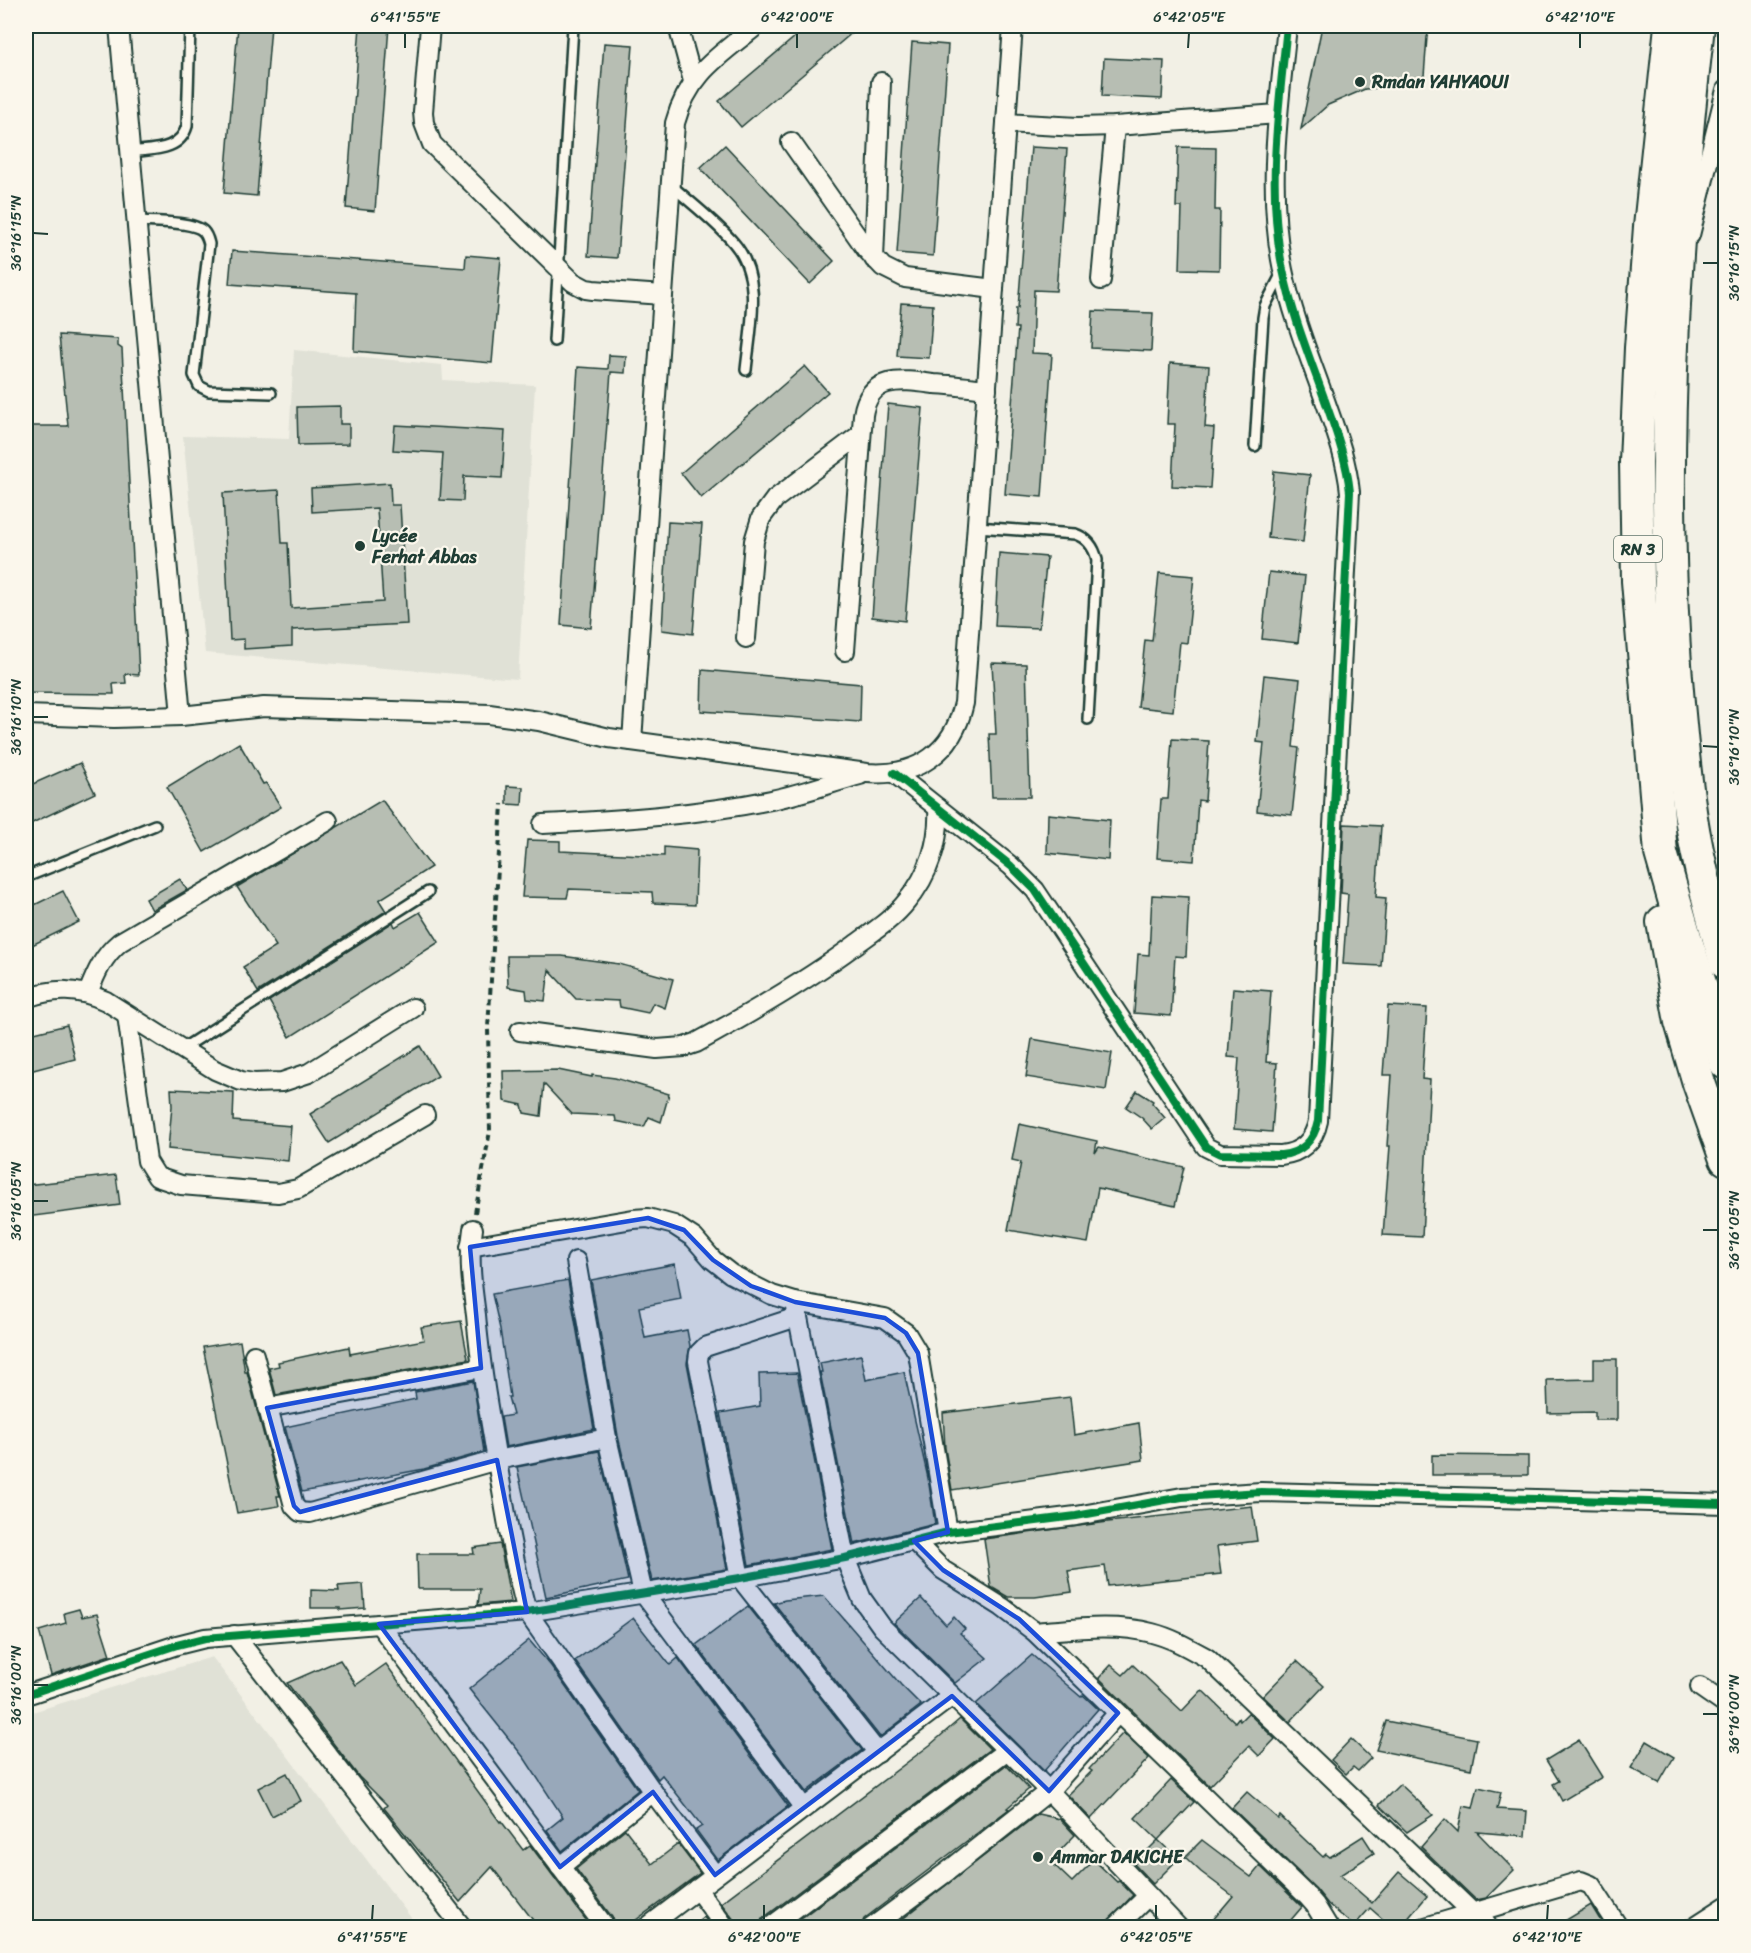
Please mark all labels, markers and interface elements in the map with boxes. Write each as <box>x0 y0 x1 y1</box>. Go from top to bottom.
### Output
text: 6°41'55"E <box>370 4 441 30</box>
text: 6°42'00"E <box>761 4 835 30</box>
text: 6°42'05"E <box>1153 4 1227 30</box>
text: 6°42'10"E <box>1545 4 1616 30</box>
place label: Rmdan YAHYAOUI <box>1371 66 1509 98</box>
marker: Rmdan YAHYAOUI <box>1353 75 1367 89</box>
text: 36°16'15"N <box>3 194 29 271</box>
text: 36°16'15"N <box>1721 224 1747 301</box>
place label: Lycée Ferhat Abbas <box>371 520 477 573</box>
road number: RN 3 <box>1614 536 1662 562</box>
marker: Lycée Ferhat Abbas <box>353 539 367 553</box>
text: 36°16'10"N <box>3 678 29 755</box>
text: 36°16'10"N <box>1721 708 1747 785</box>
text: 36°16'05"N <box>3 1161 29 1240</box>
text: 36°16'05"N <box>1721 1190 1747 1269</box>
text: 36°16'00"N <box>3 1645 29 1725</box>
text: 36°16'00"N <box>1721 1674 1747 1754</box>
place label: Ammar DAKICHE <box>1049 1841 1185 1873</box>
marker: Ammar DAKICHE <box>1031 1850 1045 1864</box>
text: 6°41'55"E <box>337 1924 408 1950</box>
text: 6°42'00"E <box>728 1924 802 1950</box>
text: 6°42'05"E <box>1120 1924 1194 1950</box>
text: 6°42'10"E <box>1512 1924 1583 1950</box>

